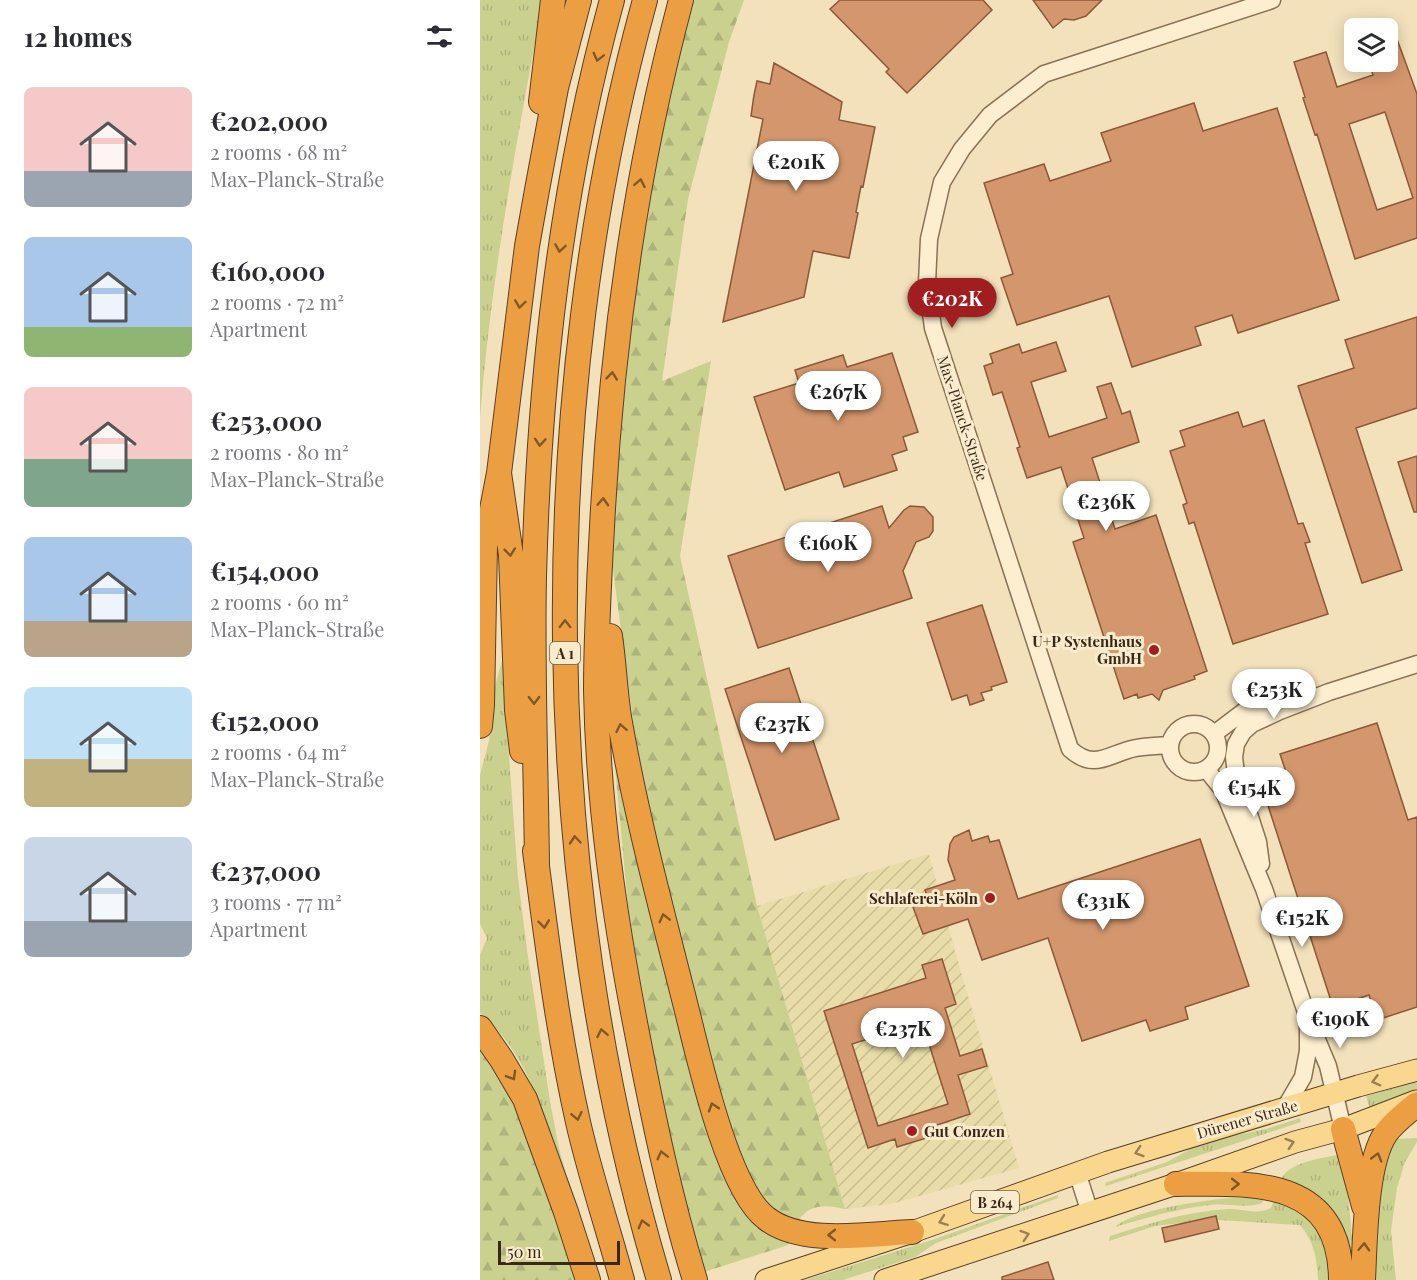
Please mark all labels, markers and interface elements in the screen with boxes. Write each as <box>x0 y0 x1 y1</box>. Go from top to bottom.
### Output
map controls <box>1344 18 1398 72</box>
button: layers <box>1344 18 1398 72</box>
text: 12 homes <box>24 19 132 54</box>
icon: filters <box>423 20 456 53</box>
one-way arrow <box>592 51 605 61</box>
text: €202,000 <box>210 103 328 138</box>
icon: home <box>72 111 144 183</box>
text: 2 rooms · 68 m² <box>210 138 347 165</box>
pin: €201K <box>754 141 838 192</box>
text: €201K <box>767 147 825 174</box>
text: Max-Planck-Straße <box>210 165 384 192</box>
one-way arrow <box>632 178 645 188</box>
one-way arrow <box>554 243 566 252</box>
text: €160,000 <box>210 253 325 288</box>
icon: home <box>72 261 144 333</box>
pin: €202K <box>910 278 994 329</box>
text: €202K <box>922 284 982 311</box>
text: 2 rooms · 72 m² <box>210 288 344 315</box>
one-way arrow <box>514 299 526 308</box>
text: Apartment <box>210 315 307 342</box>
street label: Max-Planck-Straße <box>933 353 993 483</box>
one-way arrow <box>605 371 618 380</box>
pin: €267K <box>796 371 880 422</box>
text: €267K <box>809 377 867 404</box>
text: €253,000 <box>210 403 322 438</box>
icon: home <box>72 411 144 483</box>
one-way arrow <box>534 437 547 446</box>
text: 2 rooms · 80 m² <box>210 438 349 465</box>
text: Max-Planck-Straße <box>210 465 384 492</box>
pin: €236K <box>1064 481 1148 532</box>
text: €236K <box>1077 487 1135 514</box>
one-way arrow <box>596 498 609 507</box>
pin: €160K <box>786 522 870 573</box>
text: €160K <box>799 528 857 555</box>
one-way arrow <box>503 547 516 556</box>
text: €154,000 <box>210 553 319 588</box>
icon: home <box>72 561 144 633</box>
text: 2 rooms · 60 m² <box>210 588 349 615</box>
text: Max-Planck-Straße <box>210 615 384 642</box>
one-way arrow <box>559 620 571 629</box>
place label: U+P Systenhaus GmbH <box>1032 631 1142 668</box>
road number: A 1 <box>550 642 580 664</box>
marker: U+P Systenhaus GmbH <box>1147 643 1161 657</box>
pin: €253K <box>1232 669 1316 720</box>
text: €253K <box>1246 675 1302 702</box>
one-way arrow <box>528 695 541 704</box>
text: €152,000 <box>210 703 319 738</box>
pin: €237K <box>740 703 824 754</box>
text: €237K <box>754 709 810 736</box>
icon: home <box>72 711 144 783</box>
one-way arrow <box>615 723 628 733</box>
text: 2 rooms · 64 m² <box>210 738 347 765</box>
text: Max-Planck-Straße <box>210 765 384 792</box>
pin: €154K <box>1212 767 1296 818</box>
text: €154K <box>1227 773 1281 800</box>
one-way arrow <box>569 835 582 844</box>
text: €237,000 <box>210 853 321 888</box>
icon: home <box>72 861 144 933</box>
pin: €331K <box>1061 880 1145 931</box>
text: €331K <box>1076 886 1130 913</box>
text: 3 rooms · 77 m² <box>210 888 342 915</box>
place label: Schlaferei-Köln <box>869 888 979 908</box>
marker: Schlaferei-Köln <box>983 891 997 905</box>
pin: €152K <box>1260 897 1344 948</box>
text: €152K <box>1275 903 1329 930</box>
one-way arrow <box>658 913 671 923</box>
text: Apartment <box>210 915 307 942</box>
one-way arrow <box>537 920 550 929</box>
pin: €190K <box>1298 998 1382 1049</box>
text: €190K <box>1311 1004 1369 1031</box>
pin: €237K <box>861 1008 945 1059</box>
text: €237K <box>875 1014 931 1041</box>
one-way arrow <box>596 1029 609 1039</box>
one-way arrow <box>505 1070 516 1081</box>
one-way arrow <box>1371 1074 1381 1087</box>
street label: Dürener Straße <box>1194 1095 1300 1143</box>
one-way arrow <box>708 1102 721 1113</box>
one-way arrow <box>569 1111 582 1121</box>
place label: Gut Conzen <box>924 1121 1006 1141</box>
marker: Gut Conzen <box>905 1124 919 1138</box>
one-way arrow <box>1284 1138 1295 1150</box>
one-way arrow <box>1134 1145 1145 1157</box>
one-way arrow <box>657 1151 670 1161</box>
one-way arrow <box>1369 1152 1382 1162</box>
one-way arrow <box>1230 1178 1239 1190</box>
road number: B 264 <box>971 1191 1019 1213</box>
one-way arrow <box>939 1214 950 1226</box>
one-way arrow <box>638 1219 650 1230</box>
one-way arrow <box>828 1229 837 1241</box>
one-way arrow <box>1019 1229 1030 1242</box>
scale bar <box>498 1238 620 1266</box>
text: 50 m <box>507 1241 541 1262</box>
one-way arrow <box>1358 1243 1371 1252</box>

